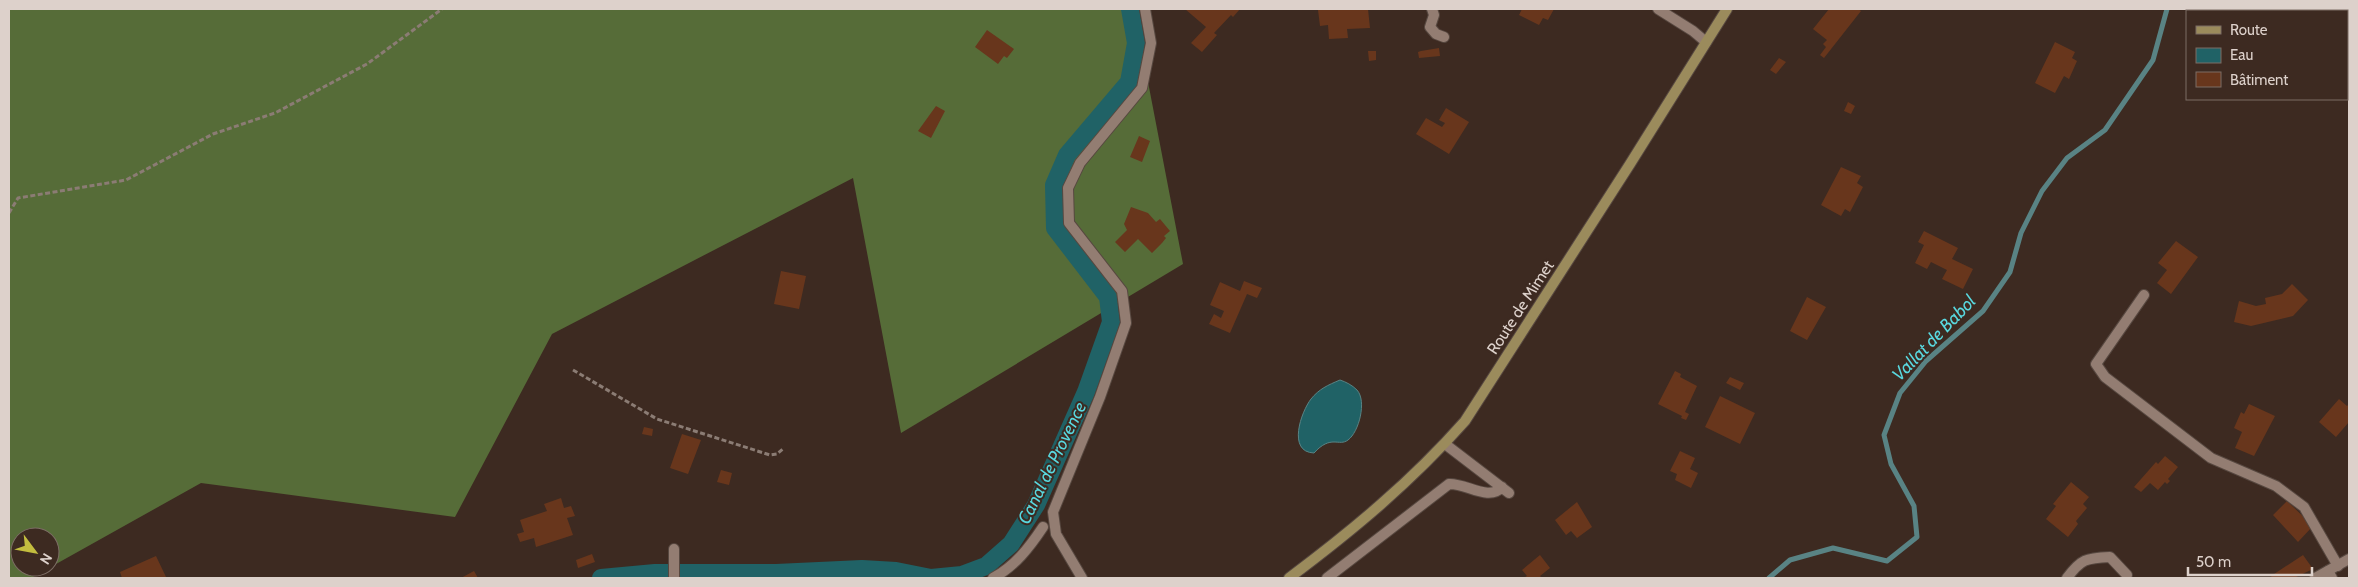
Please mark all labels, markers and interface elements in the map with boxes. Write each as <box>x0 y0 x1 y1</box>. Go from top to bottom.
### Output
legend <box>2186 10 2348 100</box>
text: Route <box>2230 21 2268 39</box>
text: Eau <box>2230 46 2253 64</box>
text: Bâtiment <box>2230 71 2288 89</box>
street label: Route de Mimet <box>1483 256 1558 358</box>
water label: Vallat de Babol <box>1888 290 1981 385</box>
water label: Canal de Provence <box>1013 398 1091 528</box>
north arrow <box>10 527 60 577</box>
scale bar <box>2188 544 2312 576</box>
text: N <box>36 550 56 568</box>
text: 50 m <box>2196 553 2231 571</box>

